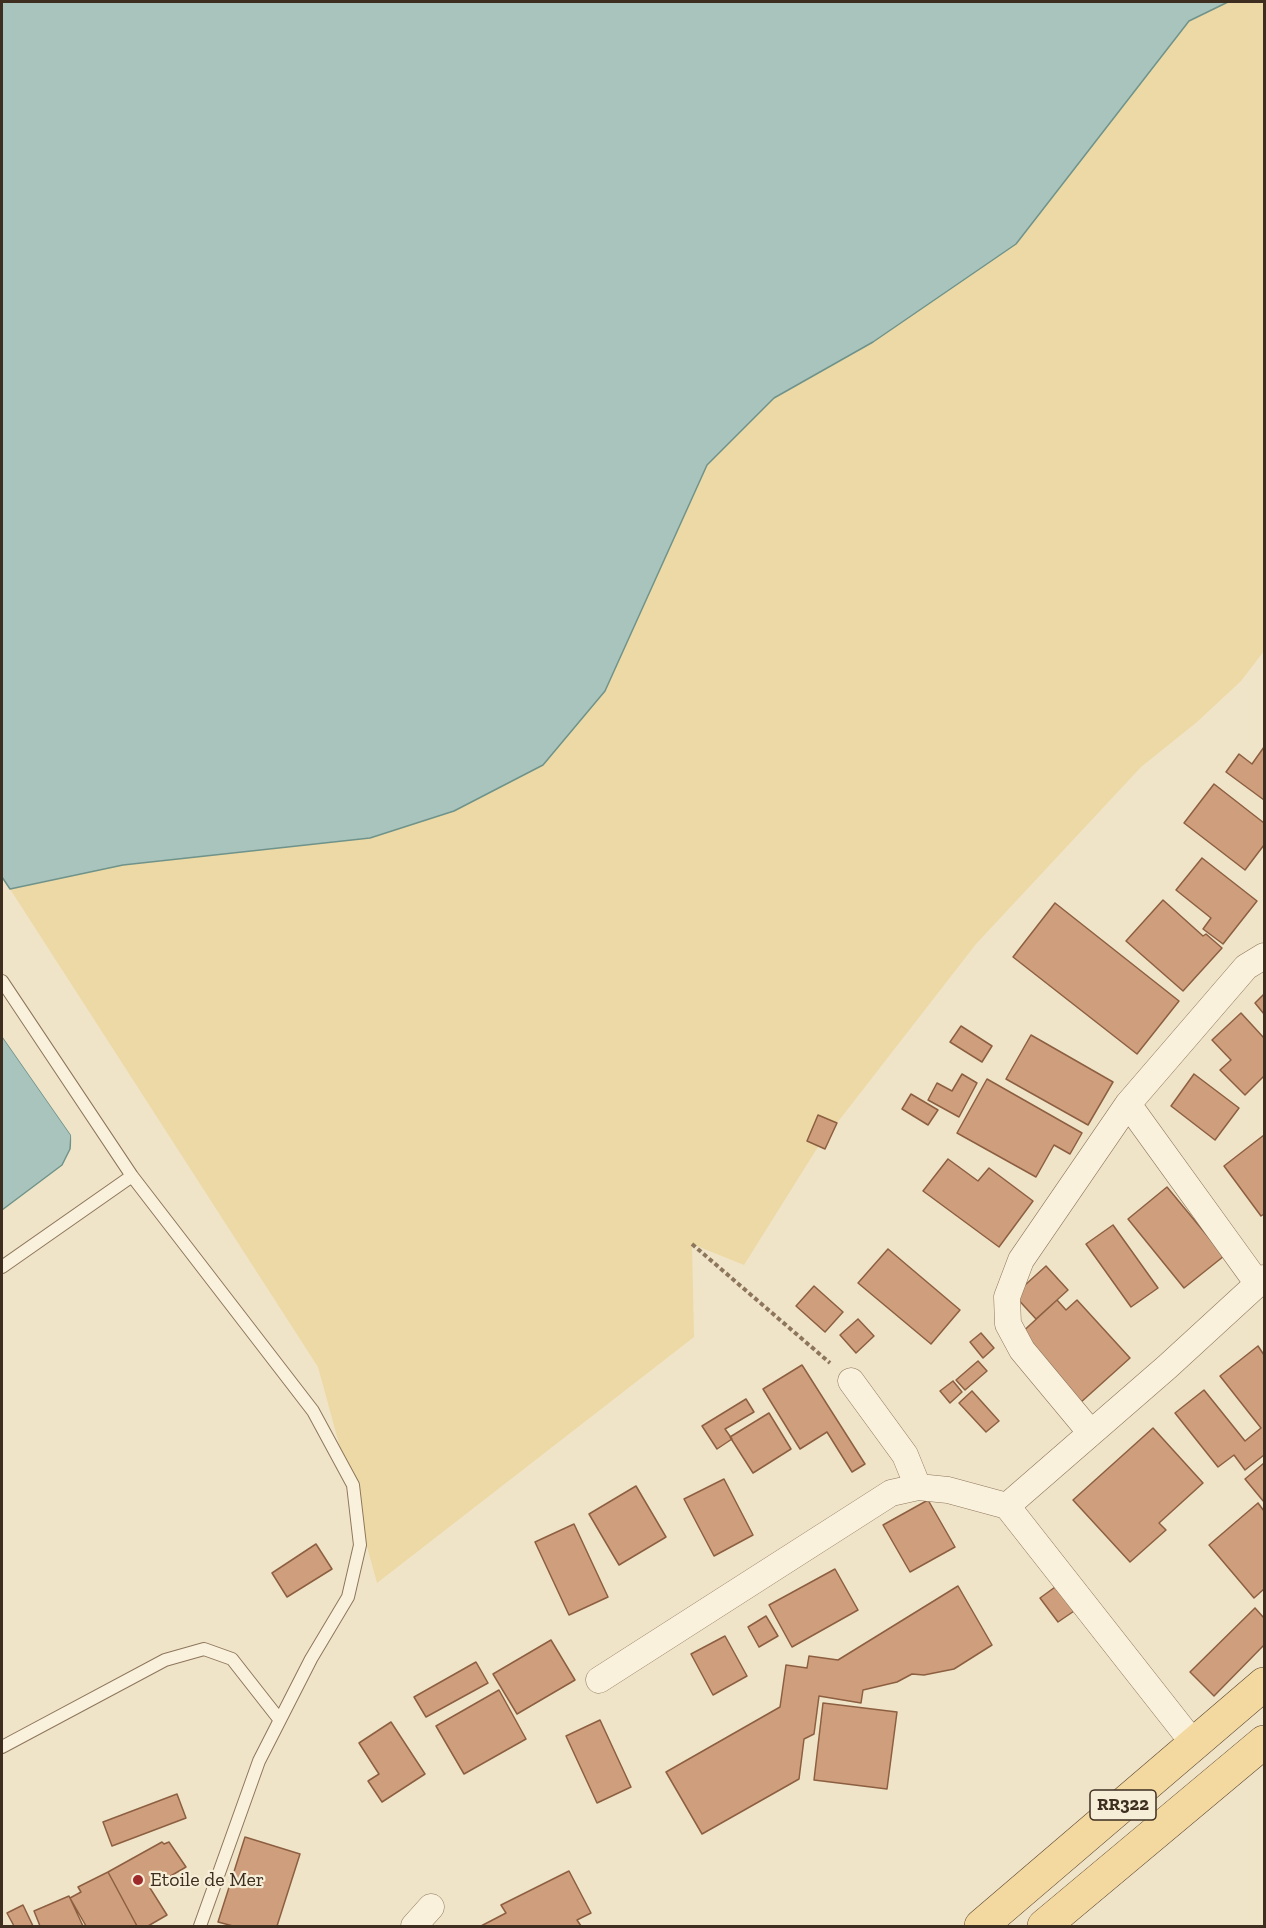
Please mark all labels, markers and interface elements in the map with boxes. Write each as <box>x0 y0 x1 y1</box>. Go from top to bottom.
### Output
road number: RR322 <box>1090 1790 1156 1820</box>
place label: Etoile de Mer <box>150 1868 264 1892</box>
marker: Etoile de Mer <box>131 1873 145 1887</box>

